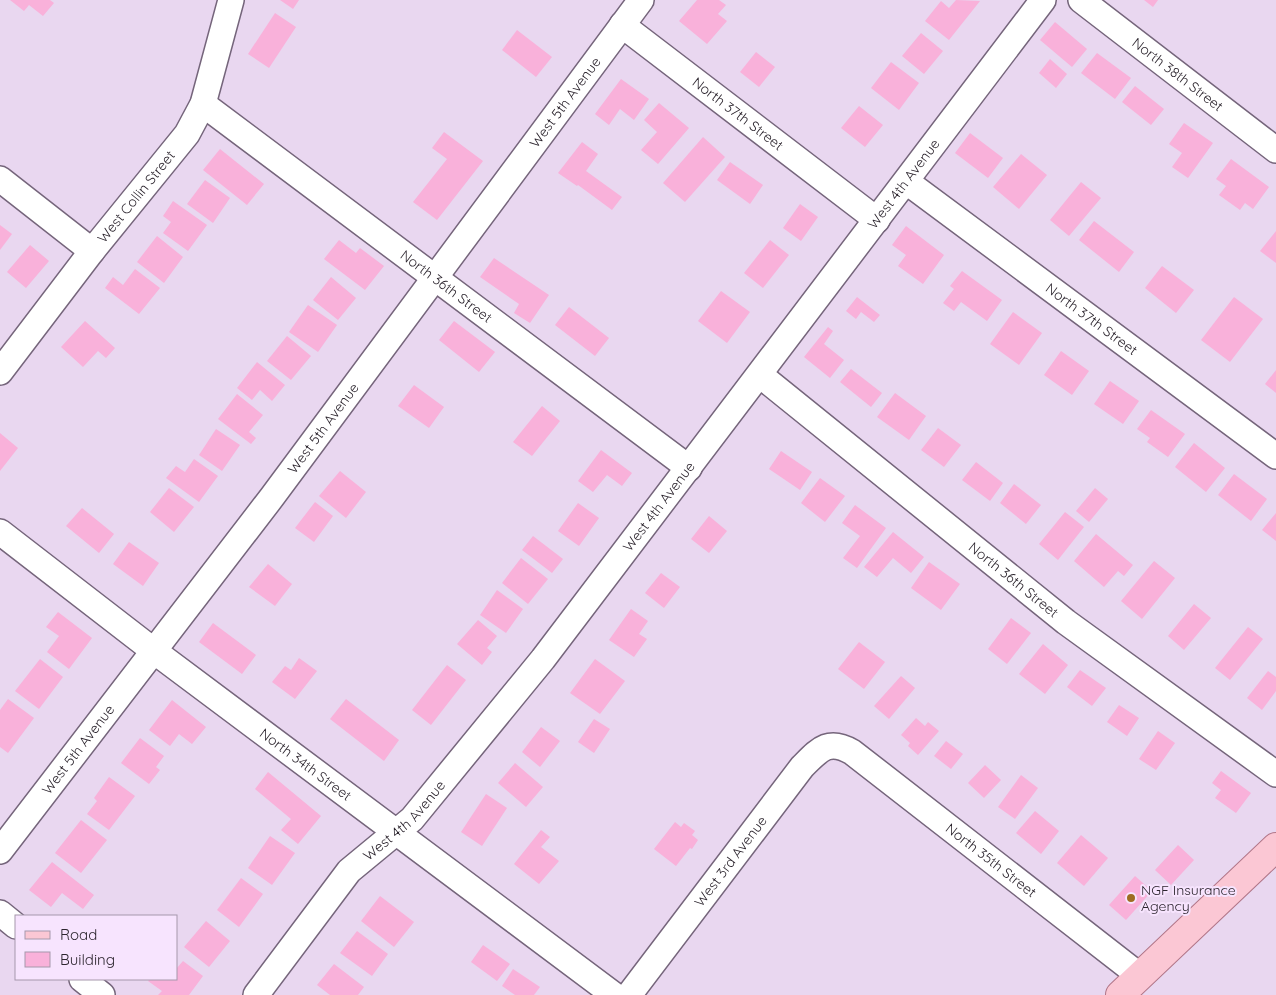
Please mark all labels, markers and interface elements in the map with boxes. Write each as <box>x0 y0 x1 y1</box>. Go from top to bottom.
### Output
street label: North 38th Street <box>1128 34 1227 115</box>
street label: West 5th Avenue <box>525 53 605 151</box>
street label: North 37th Street <box>689 73 787 154</box>
street label: West 4th Avenue <box>864 135 943 232</box>
street label: West Collin Street <box>93 147 179 246</box>
street label: North 36th Street <box>397 246 496 327</box>
street label: North 37th Street <box>1042 279 1141 359</box>
street label: West 5th Avenue <box>283 379 363 477</box>
street label: West 4th Avenue <box>619 458 699 555</box>
street label: North 36th Street <box>965 538 1062 622</box>
street label: West 5th Avenue <box>38 701 118 798</box>
street label: North 34th Street <box>256 724 355 805</box>
street label: West 4th Avenue <box>359 777 449 865</box>
street label: West 3rd Avenue <box>690 812 771 910</box>
street label: North 35th Street <box>942 819 1040 901</box>
place label: NGF Insurance Agency <box>1141 881 1236 915</box>
marker: NGF Insurance Agency <box>1125 892 1137 904</box>
legend <box>15 915 178 980</box>
text: Road <box>60 925 97 944</box>
text: Building <box>60 950 115 969</box>

